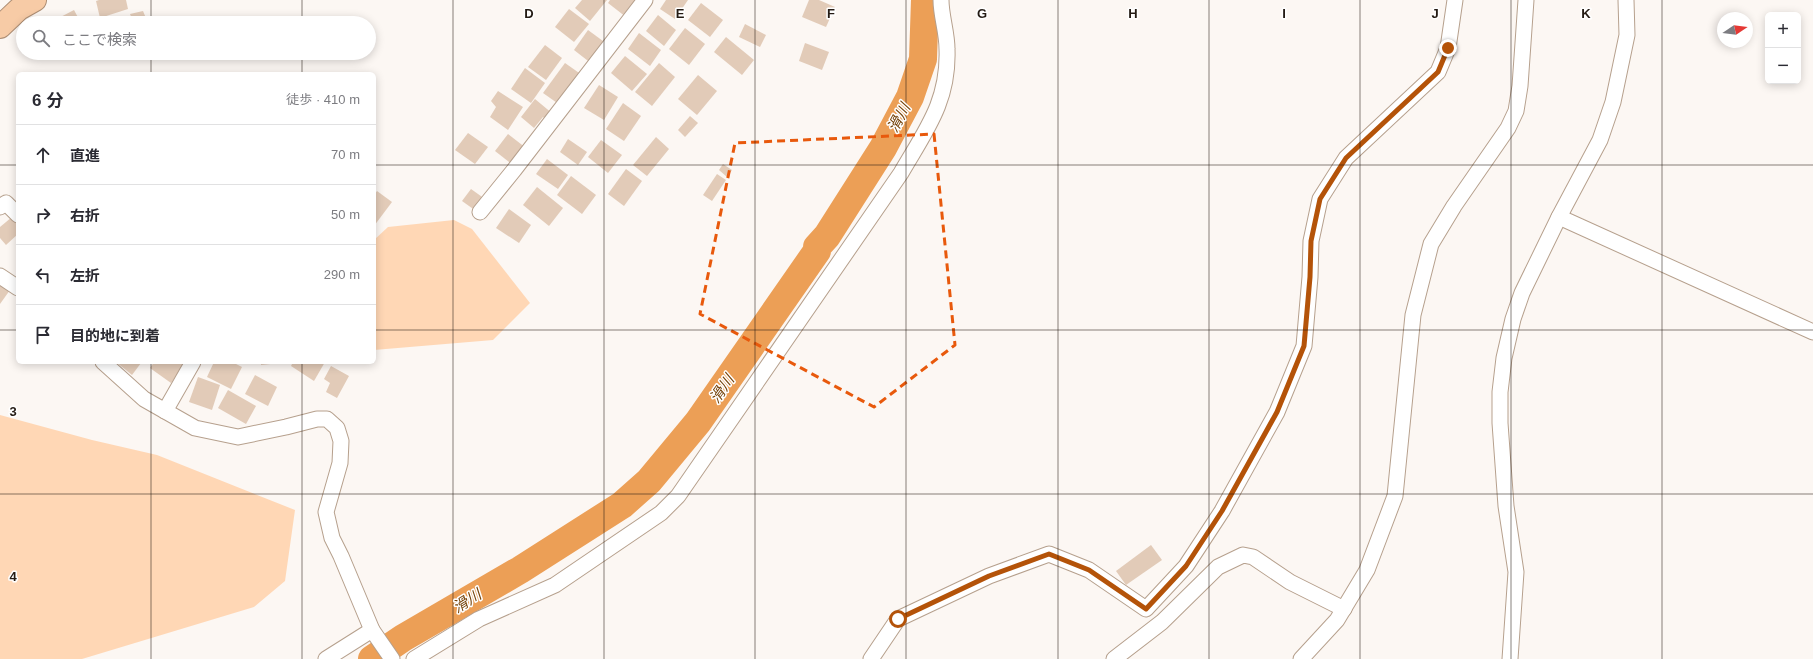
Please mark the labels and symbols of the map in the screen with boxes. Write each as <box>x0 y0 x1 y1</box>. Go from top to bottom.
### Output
text: D <box>524 6 534 21</box>
text: E <box>676 6 685 21</box>
text: F <box>827 6 835 21</box>
text: G <box>977 6 987 21</box>
text: H <box>1128 6 1138 21</box>
text: I <box>1282 6 1286 21</box>
text: J <box>1431 6 1439 21</box>
text: K <box>1581 6 1591 21</box>
north arrow <box>1717 12 1753 48</box>
route end <box>1439 39 1457 57</box>
water label: 滑川 <box>884 99 914 135</box>
water label: 滑川 <box>706 370 738 406</box>
text: 3 <box>9 404 17 419</box>
text: 4 <box>9 569 17 584</box>
water label: 滑川 <box>450 584 486 616</box>
route start <box>889 610 907 628</box>

